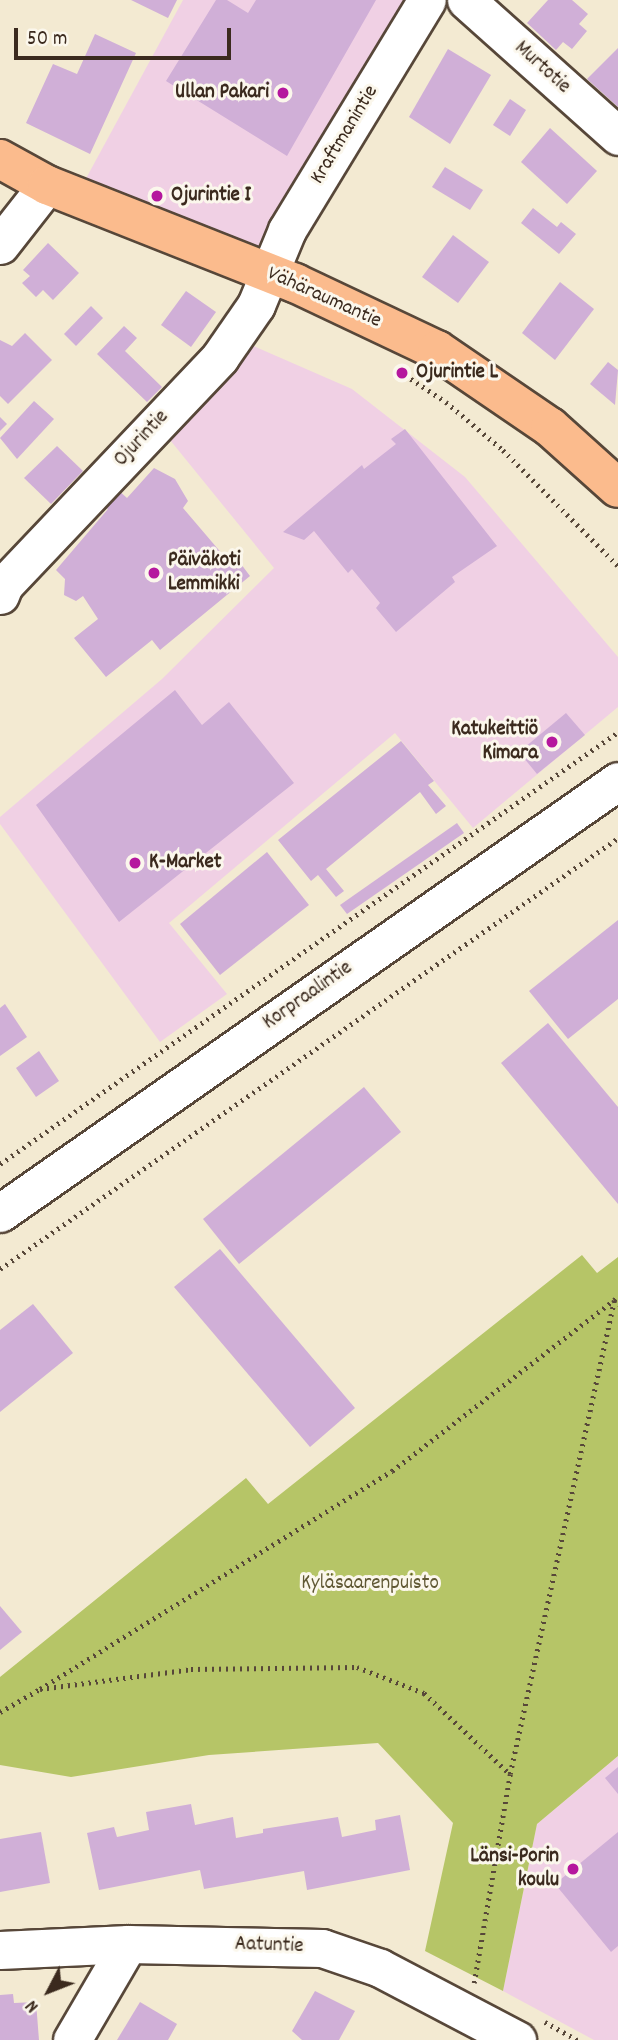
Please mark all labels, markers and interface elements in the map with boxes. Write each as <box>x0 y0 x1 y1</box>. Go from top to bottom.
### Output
scale bar <box>18 14 234 58</box>
text: 50 m <box>27 25 67 55</box>
street label: Murtotie <box>509 36 575 100</box>
place label: Ullan Pakari <box>175 80 269 106</box>
street label: Kraftmanintie <box>306 81 384 189</box>
marker: Ullan Pakari <box>275 85 291 101</box>
place label: Ojurintie I <box>171 183 251 209</box>
marker: Ojurintie I <box>149 188 165 204</box>
street label: Vähäraumantie <box>263 262 385 334</box>
place label: Ojurintie L <box>416 360 498 386</box>
marker: Ojurintie L <box>394 365 410 381</box>
street label: Ojurintie <box>109 405 175 473</box>
place label: Päiväkoti Lemmikki <box>168 548 241 598</box>
marker: Päiväkoti Lemmikki <box>146 565 162 581</box>
place label: Katukeittiö Kimara <box>451 717 538 767</box>
marker: Katukeittiö Kimara <box>544 734 560 750</box>
place label: K-Market <box>149 850 221 876</box>
marker: K-Market <box>127 855 143 871</box>
street label: Korpraalintie <box>258 956 358 1036</box>
park label: Kyläsaarenpuisto <box>301 1571 439 1597</box>
place label: Länsi-Porin koulu <box>470 1844 559 1894</box>
marker: Länsi-Porin koulu <box>565 1861 581 1877</box>
street label: Aatuntie <box>234 1932 304 1960</box>
north arrow <box>14 1956 84 2026</box>
text: N <box>20 1993 46 2018</box>

